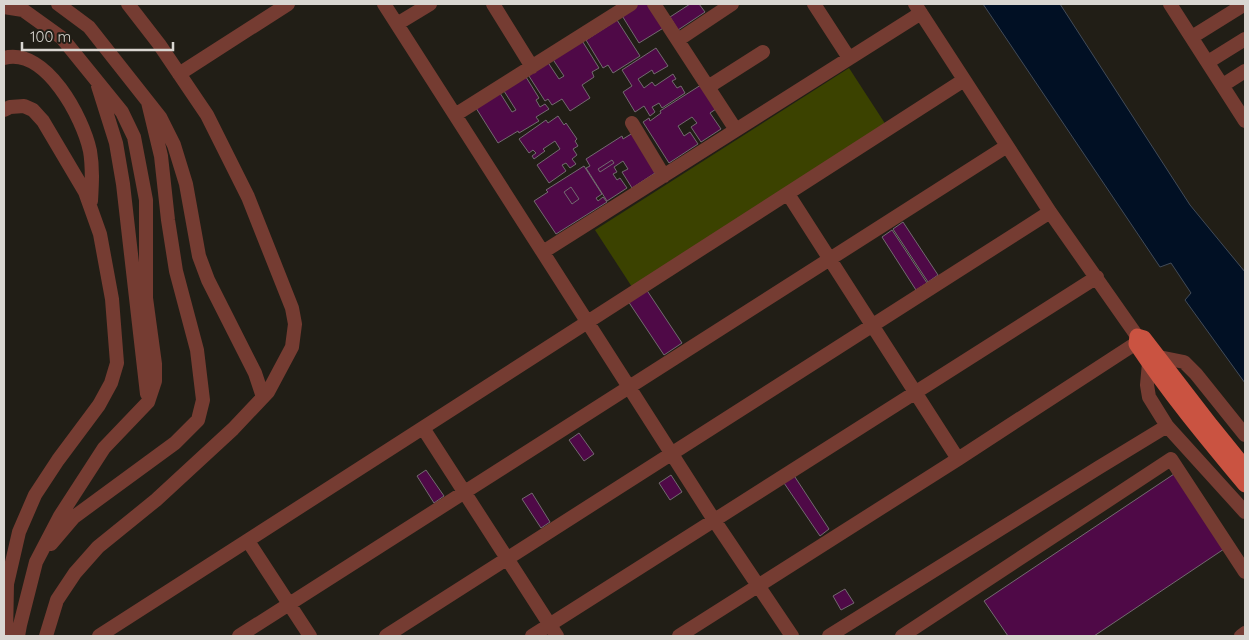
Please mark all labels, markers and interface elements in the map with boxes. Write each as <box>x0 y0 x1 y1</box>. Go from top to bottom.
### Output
scale bar <box>22 20 174 52</box>
text: 100 m <box>30 27 71 46</box>

